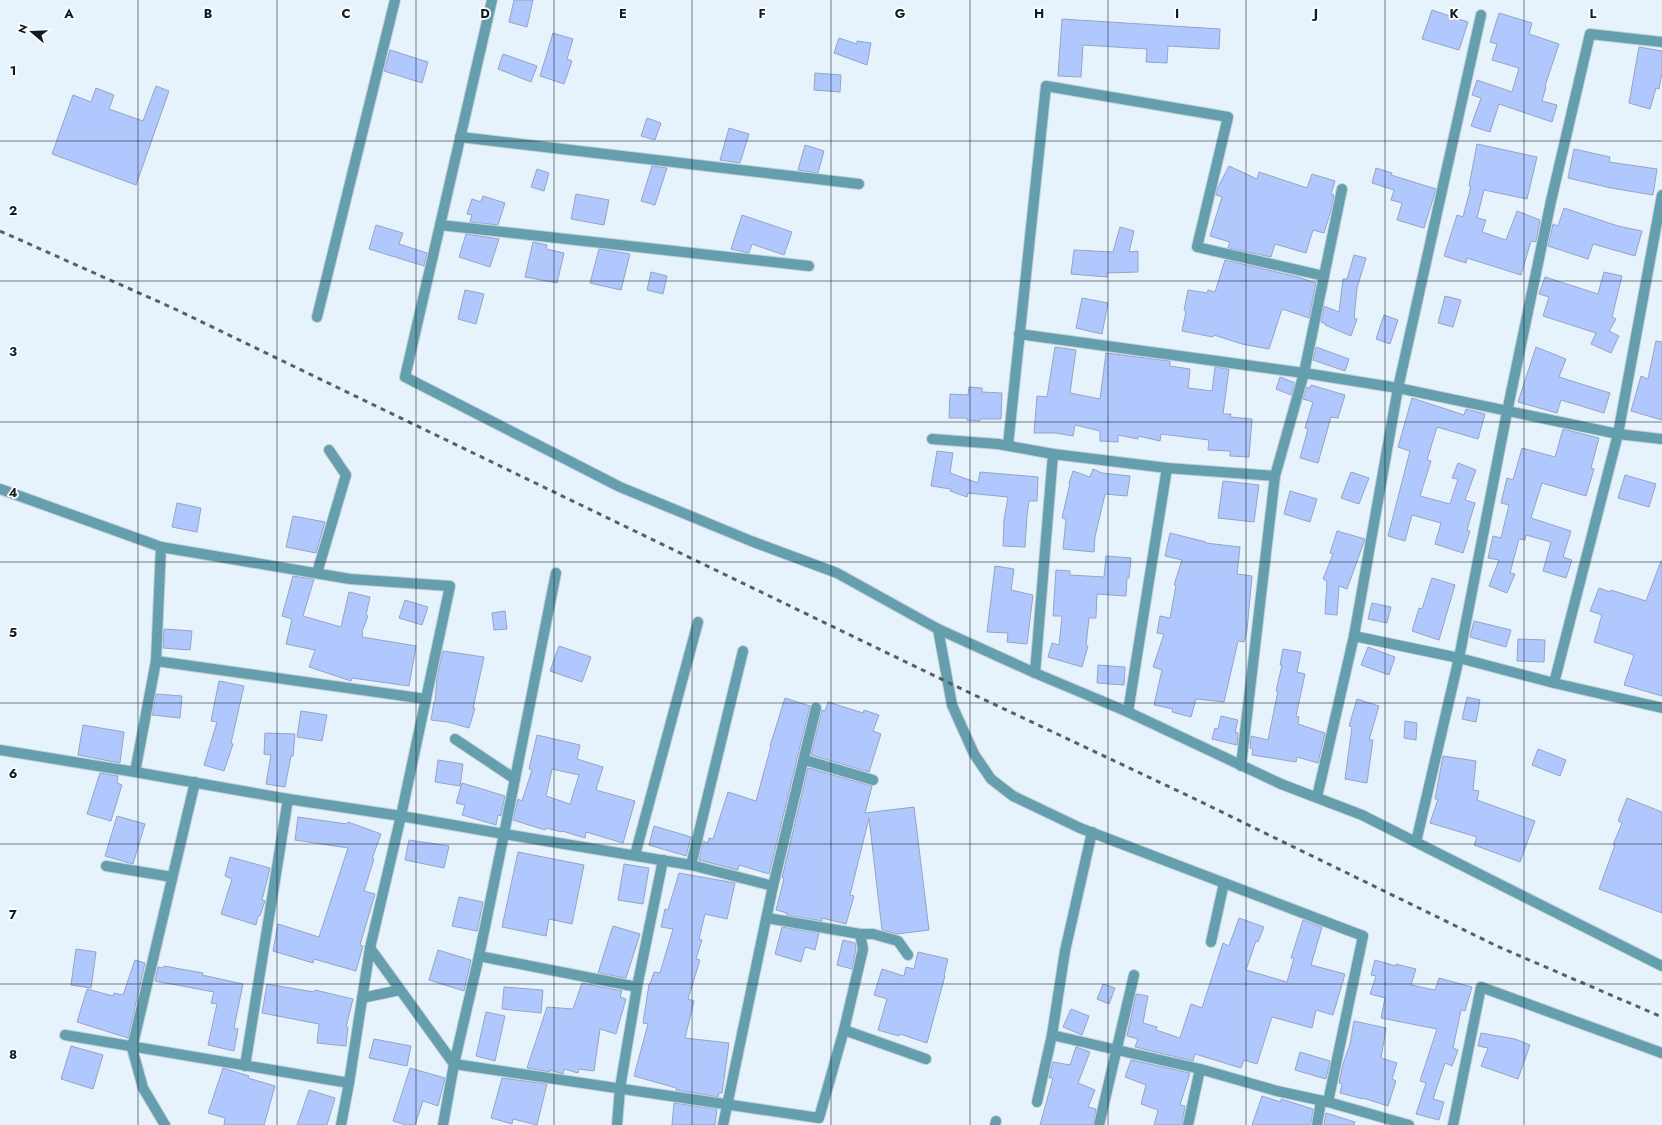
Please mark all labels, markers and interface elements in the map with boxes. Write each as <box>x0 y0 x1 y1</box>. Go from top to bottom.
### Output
text: A <box>63 4 74 23</box>
text: B <box>204 4 213 23</box>
text: C <box>341 4 351 23</box>
text: D <box>480 4 490 23</box>
text: E <box>619 4 627 23</box>
text: F <box>758 4 766 23</box>
text: G <box>895 4 906 23</box>
text: H <box>1034 4 1044 23</box>
text: I <box>1175 4 1179 23</box>
text: J <box>1311 4 1318 23</box>
text: K <box>1449 4 1459 23</box>
text: L <box>1590 4 1597 23</box>
north arrow <box>12 12 52 52</box>
text: N <box>14 22 32 35</box>
text: 1 <box>10 61 16 80</box>
text: 2 <box>9 201 17 220</box>
text: 3 <box>9 342 17 361</box>
text: 4 <box>8 483 18 502</box>
text: 5 <box>9 623 17 642</box>
text: 6 <box>9 764 18 783</box>
text: 7 <box>9 905 17 924</box>
text: 8 <box>9 1045 17 1064</box>

